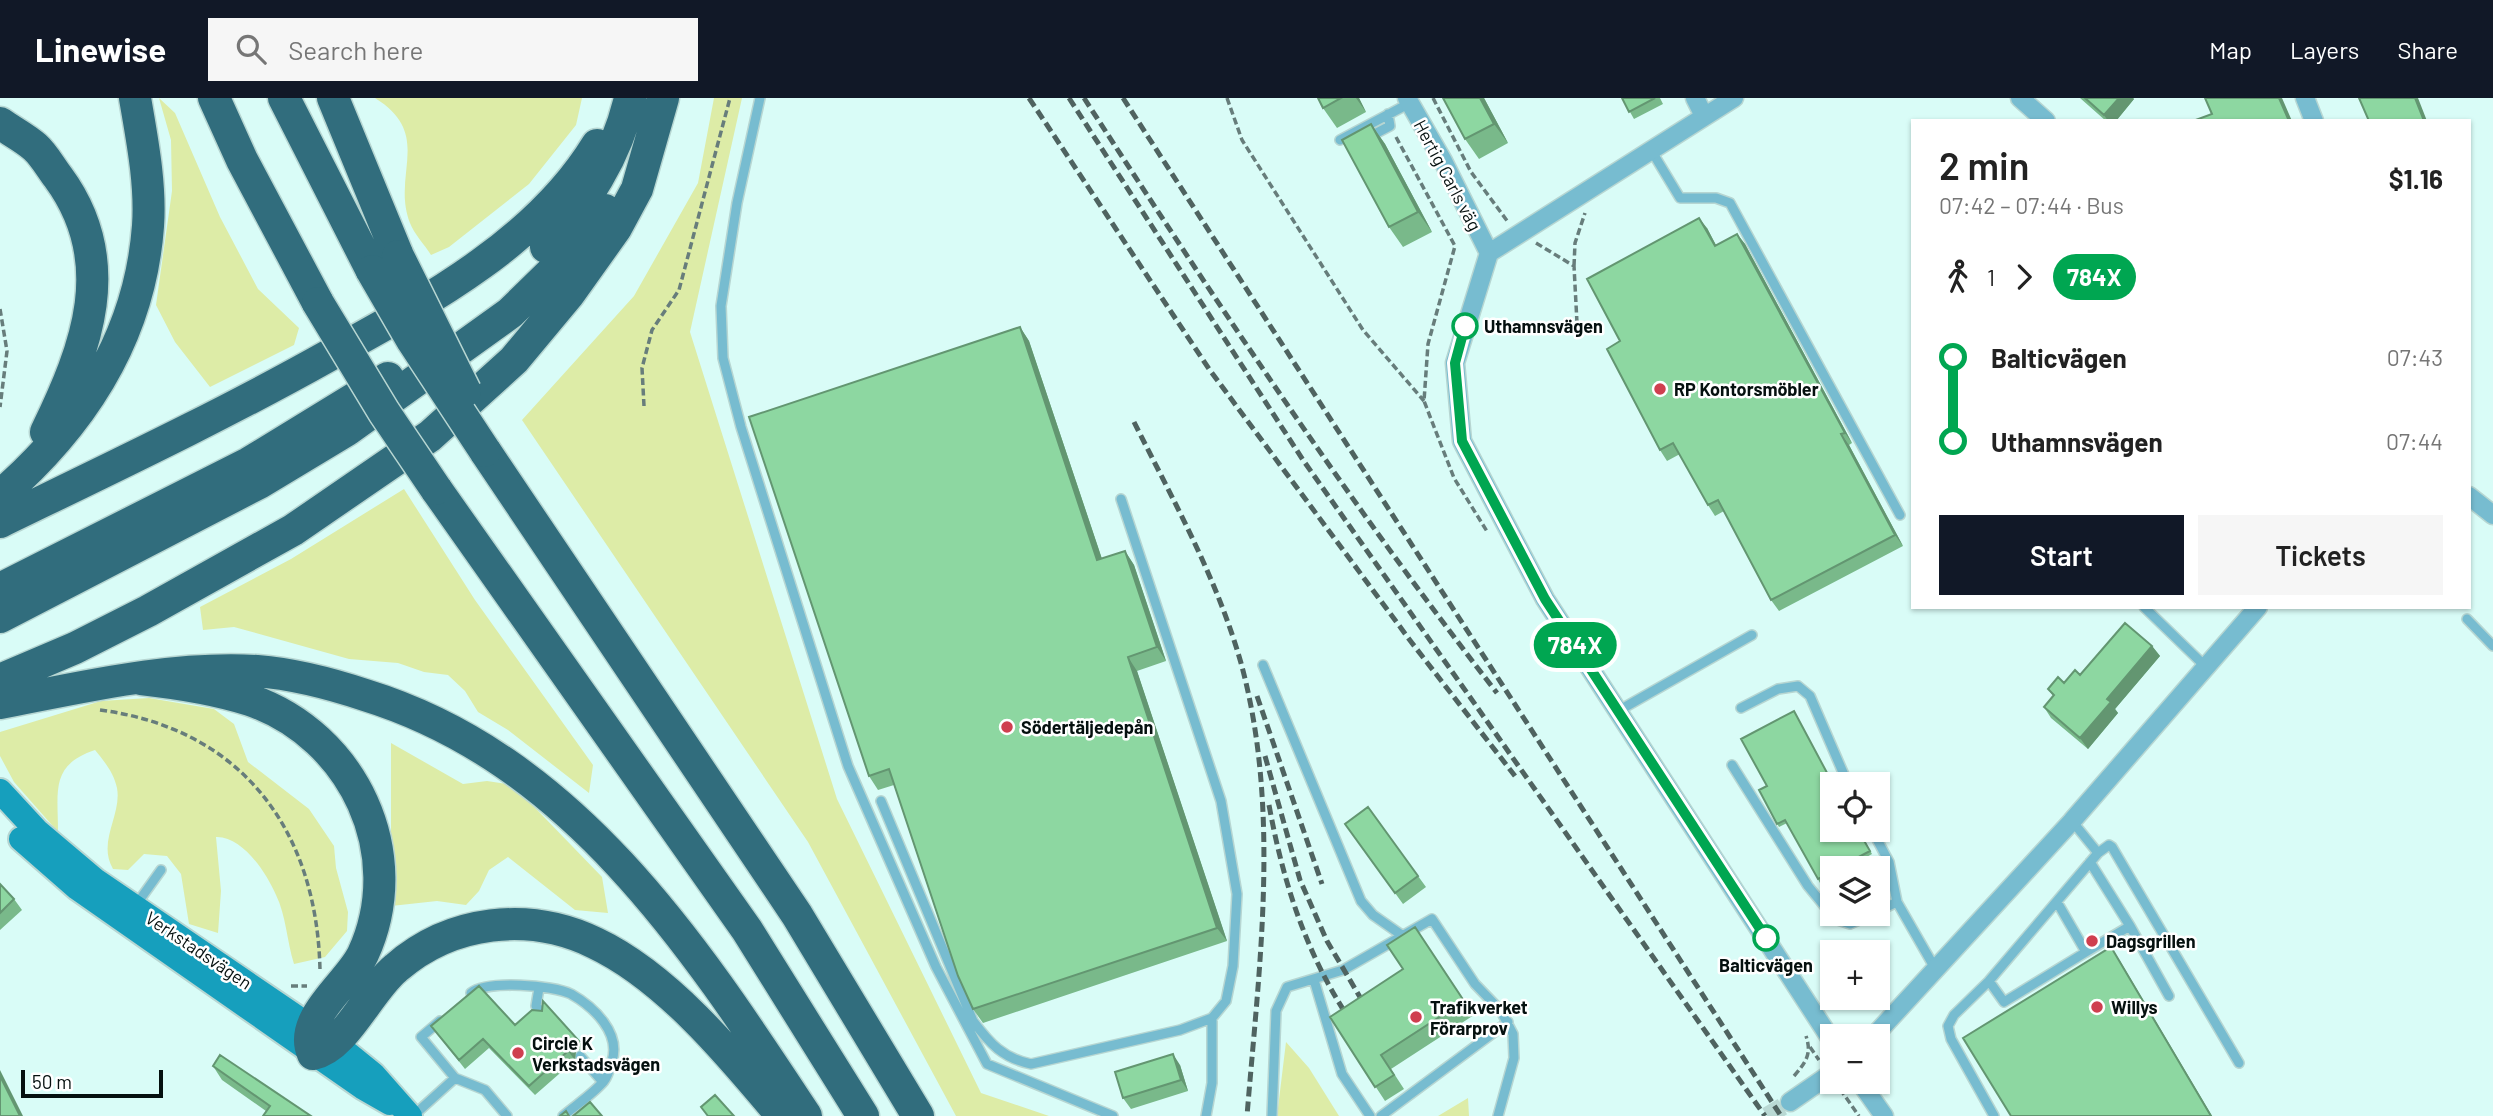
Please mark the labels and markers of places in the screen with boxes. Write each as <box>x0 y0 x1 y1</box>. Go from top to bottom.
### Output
marker: Uthamnsvägen <box>1452 313 1478 339</box>
place label: Uthamnsvägen <box>1484 315 1603 337</box>
place label: RP Kontorsmöbler <box>1674 378 1819 400</box>
marker: RP Kontorsmöbler <box>1652 381 1668 397</box>
place label: Södertäljedepån <box>1021 716 1153 738</box>
marker: Södertäljedepån <box>999 719 1015 735</box>
marker: Balticvägen <box>1753 925 1779 951</box>
place label: Dagsgrillen <box>2106 930 2196 952</box>
marker: Dagsgrillen <box>2084 933 2100 949</box>
place label: Balticvägen <box>1719 954 1813 976</box>
place label: Trafikverket Förarprov <box>1430 996 1528 1039</box>
place label: Willys <box>2111 996 2158 1018</box>
marker: Willys <box>2089 999 2105 1015</box>
marker: Trafikverket Förarprov <box>1408 1009 1424 1025</box>
place label: Circle K Verkstadsvägen <box>532 1032 660 1075</box>
marker: Circle K Verkstadsvägen <box>510 1045 526 1061</box>

